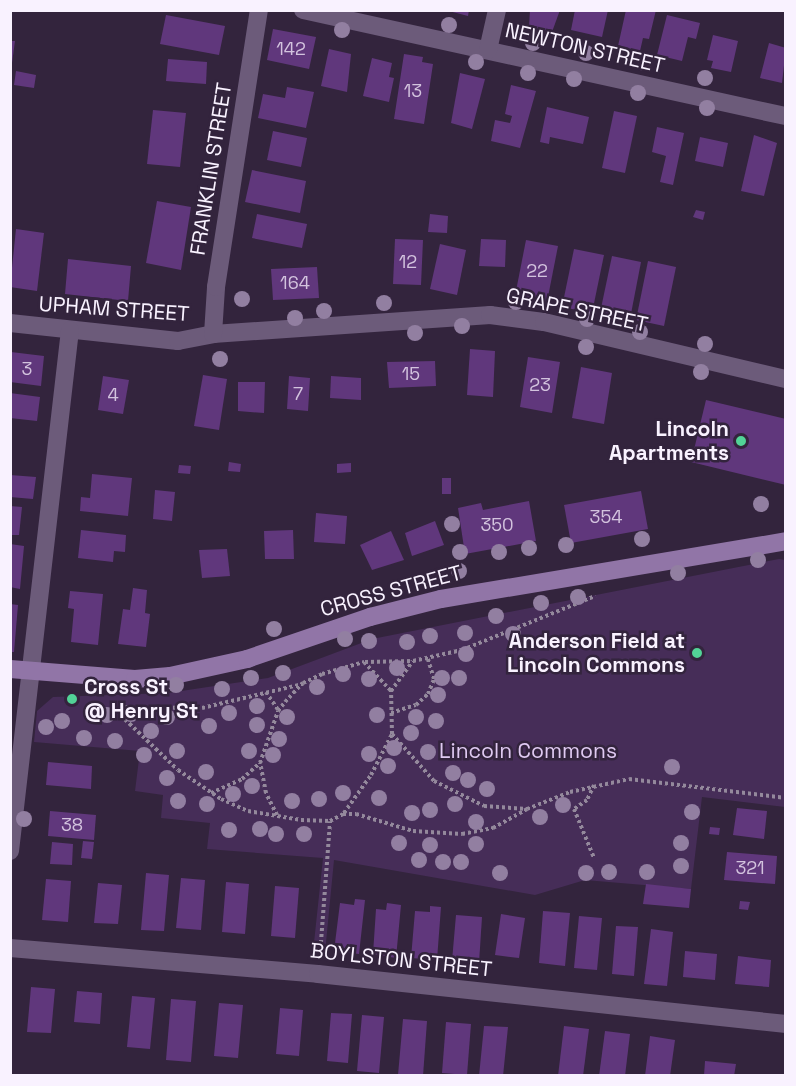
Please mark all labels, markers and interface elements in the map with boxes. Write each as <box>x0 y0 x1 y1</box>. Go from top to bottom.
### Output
street label: NEWTON STREET <box>503 17 667 79</box>
house number: 142 <box>276 38 306 60</box>
house number: 13 <box>404 80 422 102</box>
street label: FRANKLIN STREET <box>185 81 237 257</box>
house number: 12 <box>399 251 417 273</box>
house number: 22 <box>526 260 548 282</box>
house number: 164 <box>280 272 310 294</box>
street label: GRAPE STREET <box>504 283 650 337</box>
street label: UPHAM STREET <box>38 291 190 327</box>
house number: 3 <box>22 358 32 380</box>
house number: 15 <box>402 363 420 385</box>
house number: 23 <box>529 374 551 396</box>
house number: 7 <box>293 383 303 405</box>
house number: 4 <box>107 384 119 406</box>
place label: Lincoln Apartments <box>609 416 729 466</box>
marker: Lincoln Apartments <box>734 434 748 448</box>
house number: 354 <box>590 506 622 528</box>
house number: 350 <box>480 514 514 536</box>
street label: CROSS STREET <box>317 560 465 622</box>
place label: Anderson Field at Lincoln Commons <box>507 628 685 678</box>
marker: Anderson Field at Lincoln Commons <box>690 646 704 660</box>
place label: Cross St @ Henry St <box>84 674 198 724</box>
marker: Cross St @ Henry St <box>65 692 79 706</box>
park label: Lincoln Commons <box>439 738 617 764</box>
house number: 38 <box>61 814 83 836</box>
house number: 321 <box>735 857 765 879</box>
street label: BOYLSTON STREET <box>309 938 493 982</box>

